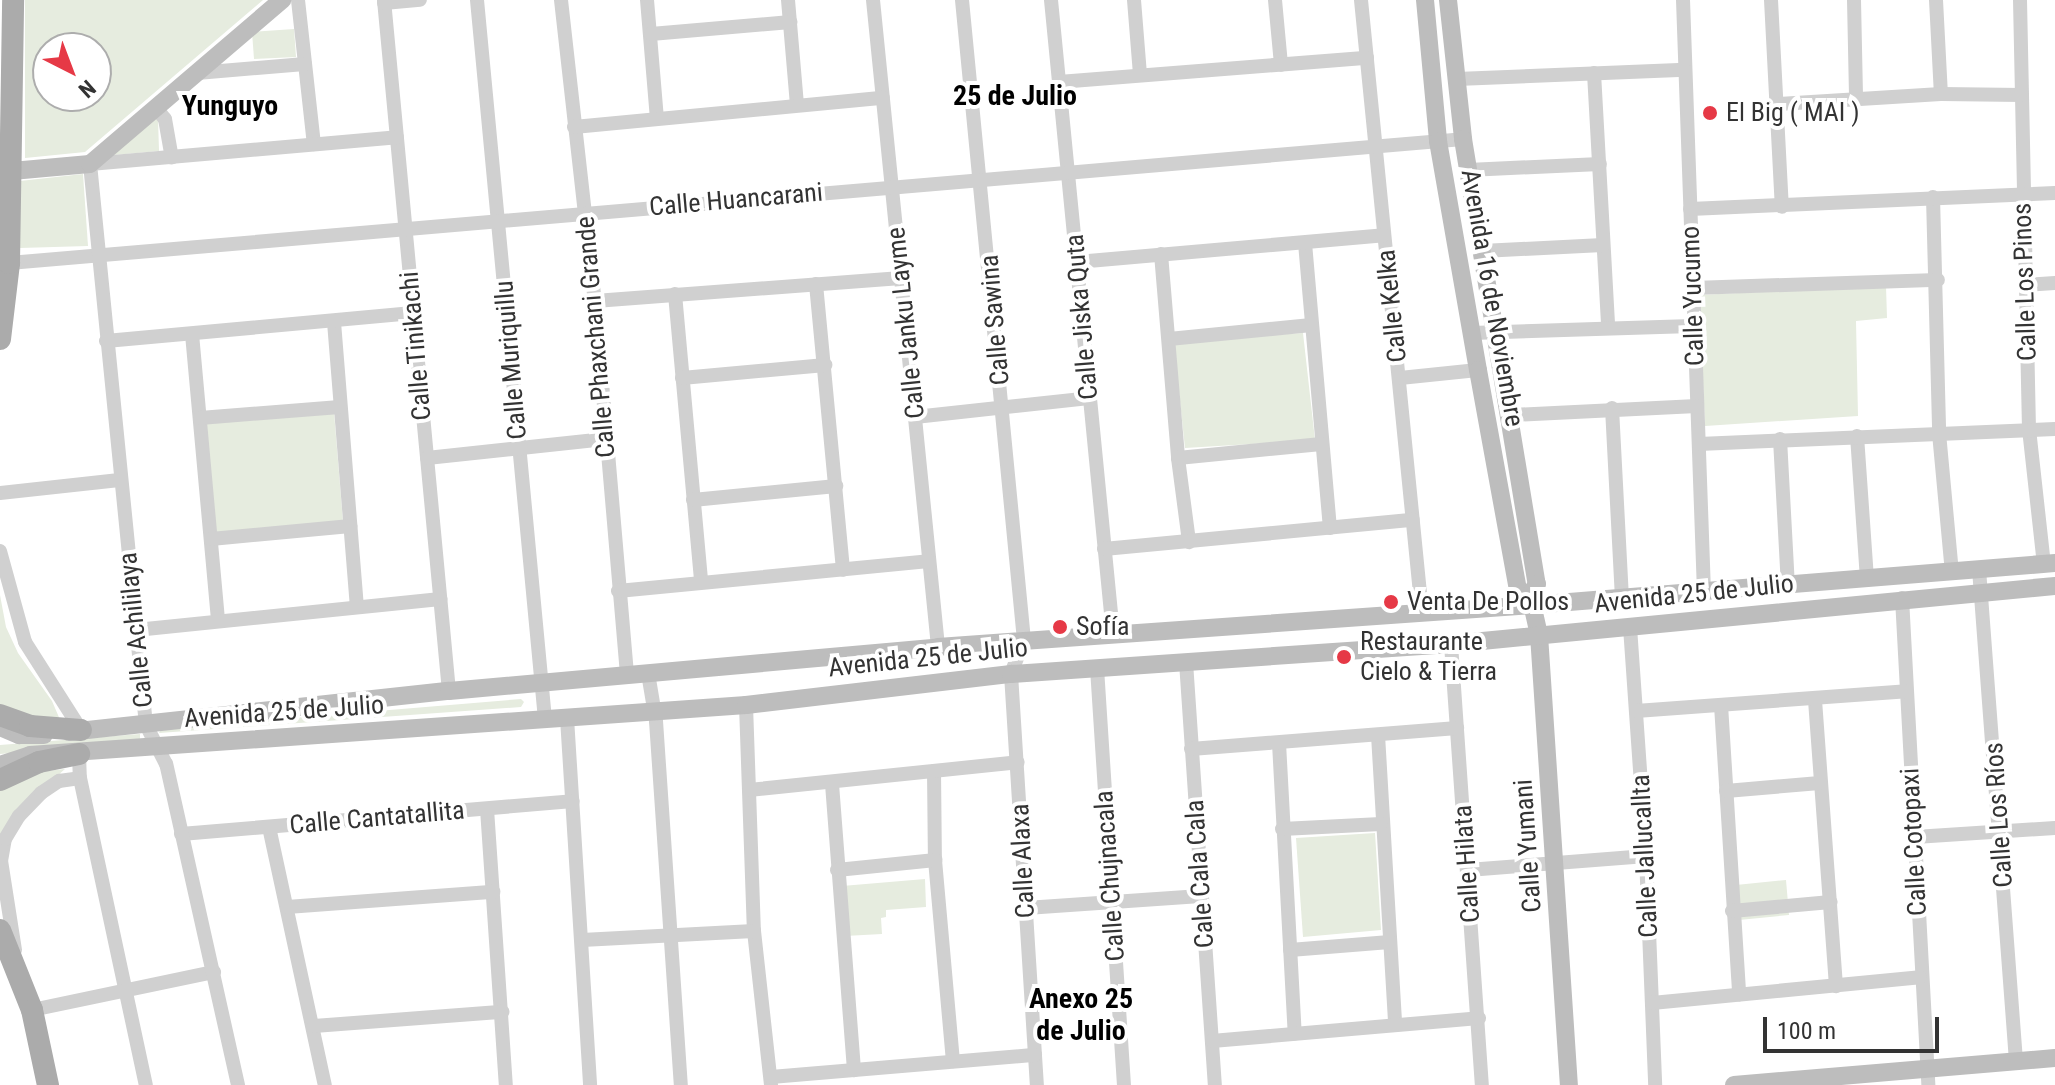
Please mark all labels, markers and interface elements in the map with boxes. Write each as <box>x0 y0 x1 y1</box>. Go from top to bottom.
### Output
north arrow <box>32 32 112 112</box>
text: N <box>74 75 100 103</box>
district label: 25 de Julio <box>953 79 1077 113</box>
district label: Yunguyo <box>182 89 278 123</box>
place label: El Big ( MAI ) <box>1726 97 1860 129</box>
marker: El Big ( MAI ) <box>1701 104 1719 122</box>
street label: Avenida 16 de Noviembre <box>1454 167 1530 429</box>
street label: Calle Huancarani <box>648 177 824 223</box>
street label: Calle Los Pinos <box>2007 202 2043 362</box>
street label: Calle Phaxchani Grande <box>570 215 622 459</box>
street label: Calle Yucumo <box>1675 225 1711 367</box>
street label: Calle Janku Layme <box>880 226 932 420</box>
street label: Calle Jiska Quta <box>1059 233 1105 401</box>
street label: Calle Kelka <box>1371 248 1413 364</box>
street label: Calle Sawina <box>974 253 1016 387</box>
street label: Calle Tinikachi <box>394 270 438 422</box>
street label: Calle Muriquillu <box>489 279 533 441</box>
street label: Calle Achililaya <box>112 551 160 709</box>
street label: Avenida 25 de Julio <box>1593 568 1795 620</box>
place label: Venta De Pollos <box>1407 586 1569 618</box>
marker: Venta De Pollos <box>1382 593 1400 611</box>
place label: Sofía <box>1076 611 1129 643</box>
marker: Sofía <box>1051 618 1069 636</box>
place label: Restaurante Cielo & Tierra <box>1360 626 1497 688</box>
street label: Avenida 25 de Julio <box>827 632 1029 684</box>
marker: Restaurante Cielo & Tierra <box>1335 648 1353 666</box>
street label: Avenida 25 de Julio <box>183 689 385 735</box>
street label: Calle Los Ríos <box>1978 741 2020 889</box>
street label: Calle Cotopaxi <box>1895 767 1933 917</box>
street label: Calle Jallucallta <box>1625 774 1665 938</box>
street label: Calle Yumani <box>1508 778 1548 914</box>
street label: Calle Chujnacala <box>1088 790 1132 962</box>
street label: Calle Cantatallita <box>288 795 466 841</box>
street label: Cale Cala Cala <box>1179 799 1221 949</box>
street label: Calle Alaxa <box>1004 803 1042 919</box>
street label: Calle Hilata <box>1447 804 1487 924</box>
district label: Anexo 25 de Julio <box>1029 982 1133 1048</box>
scale bar <box>1767 1001 1943 1051</box>
text: 100 m <box>1777 1017 1836 1045</box>

